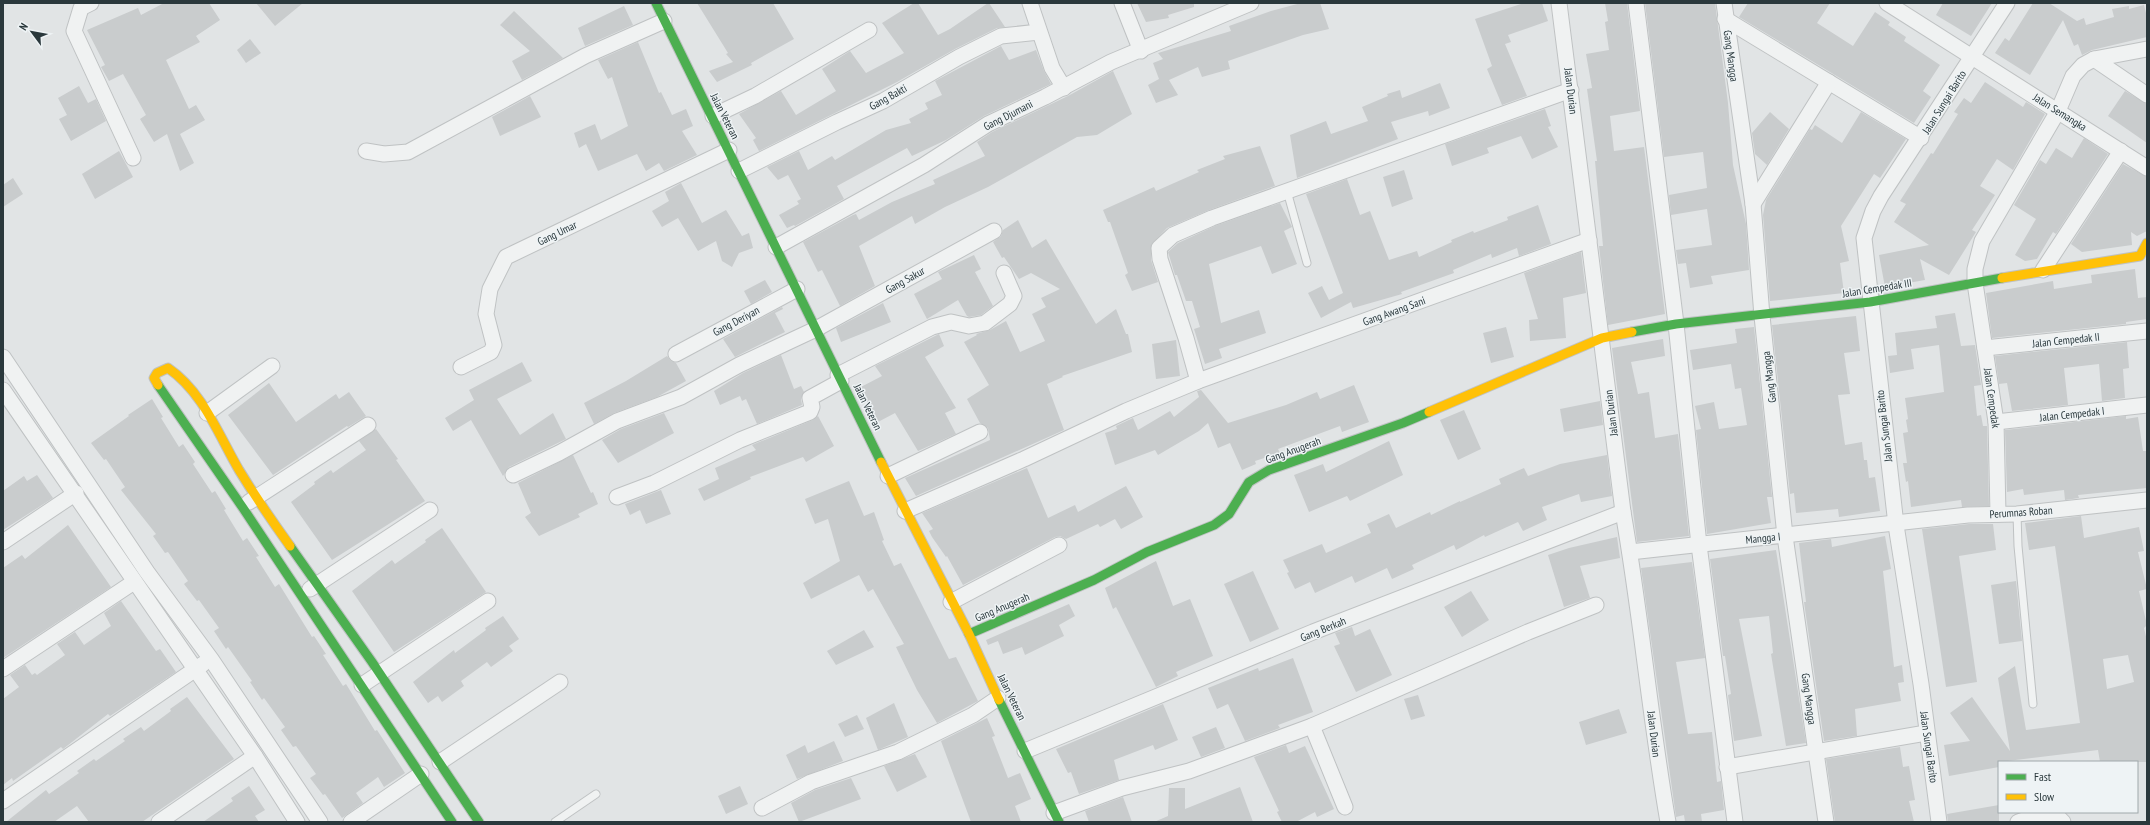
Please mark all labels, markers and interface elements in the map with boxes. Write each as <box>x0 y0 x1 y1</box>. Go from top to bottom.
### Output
north arrow <box>12 12 52 52</box>
text: N <box>16 20 31 33</box>
street label: Gang Mangga <box>1720 29 1742 83</box>
street label: Jalan Durian <box>1561 66 1581 115</box>
street label: Jalan Sungai Barito <box>1918 68 1969 137</box>
street label: Gang Bakti <box>867 81 909 113</box>
street label: Jalan Veteran <box>707 90 743 141</box>
street label: Jalan Semangka <box>2030 90 2089 134</box>
street label: Gang Djumani <box>981 97 1035 133</box>
street label: Gang Umar <box>535 217 579 249</box>
street label: Gang Sakur <box>883 263 927 297</box>
street label: Jalan Cempedak III <box>1840 276 1913 301</box>
street label: Gang Awang Sani <box>1361 293 1427 329</box>
street label: Gang Deriyan <box>710 303 762 339</box>
street label: Jalan Cempedak II <box>2031 330 2100 351</box>
street label: Gang Mangga <box>1759 350 1779 404</box>
street label: Jalan Cempedak <box>1981 366 2003 430</box>
street label: Jalan Veteran <box>850 381 885 433</box>
street label: Jalan Durian <box>1601 389 1621 438</box>
street label: Jalan Sungai Barito <box>1873 389 1895 464</box>
street label: Jalan Cempedak I <box>2038 404 2105 424</box>
street label: Gang Anugerah <box>1263 433 1323 466</box>
street label: Perumnas Roban <box>1989 503 2053 521</box>
street label: Mangga I <box>1745 529 1781 547</box>
street label: Gang Anugerah <box>973 589 1031 625</box>
street label: Gang Berkah <box>1298 613 1348 644</box>
street label: Jalan Veteran <box>994 671 1029 723</box>
street label: Gang Mangga <box>1798 672 1820 726</box>
street label: Jalan Durian <box>1644 709 1664 758</box>
street label: Jalan Sungai Barito <box>1917 709 1941 784</box>
legend <box>1998 761 2138 813</box>
text: Fast <box>2034 769 2052 784</box>
text: Slow <box>2034 789 2055 804</box>

